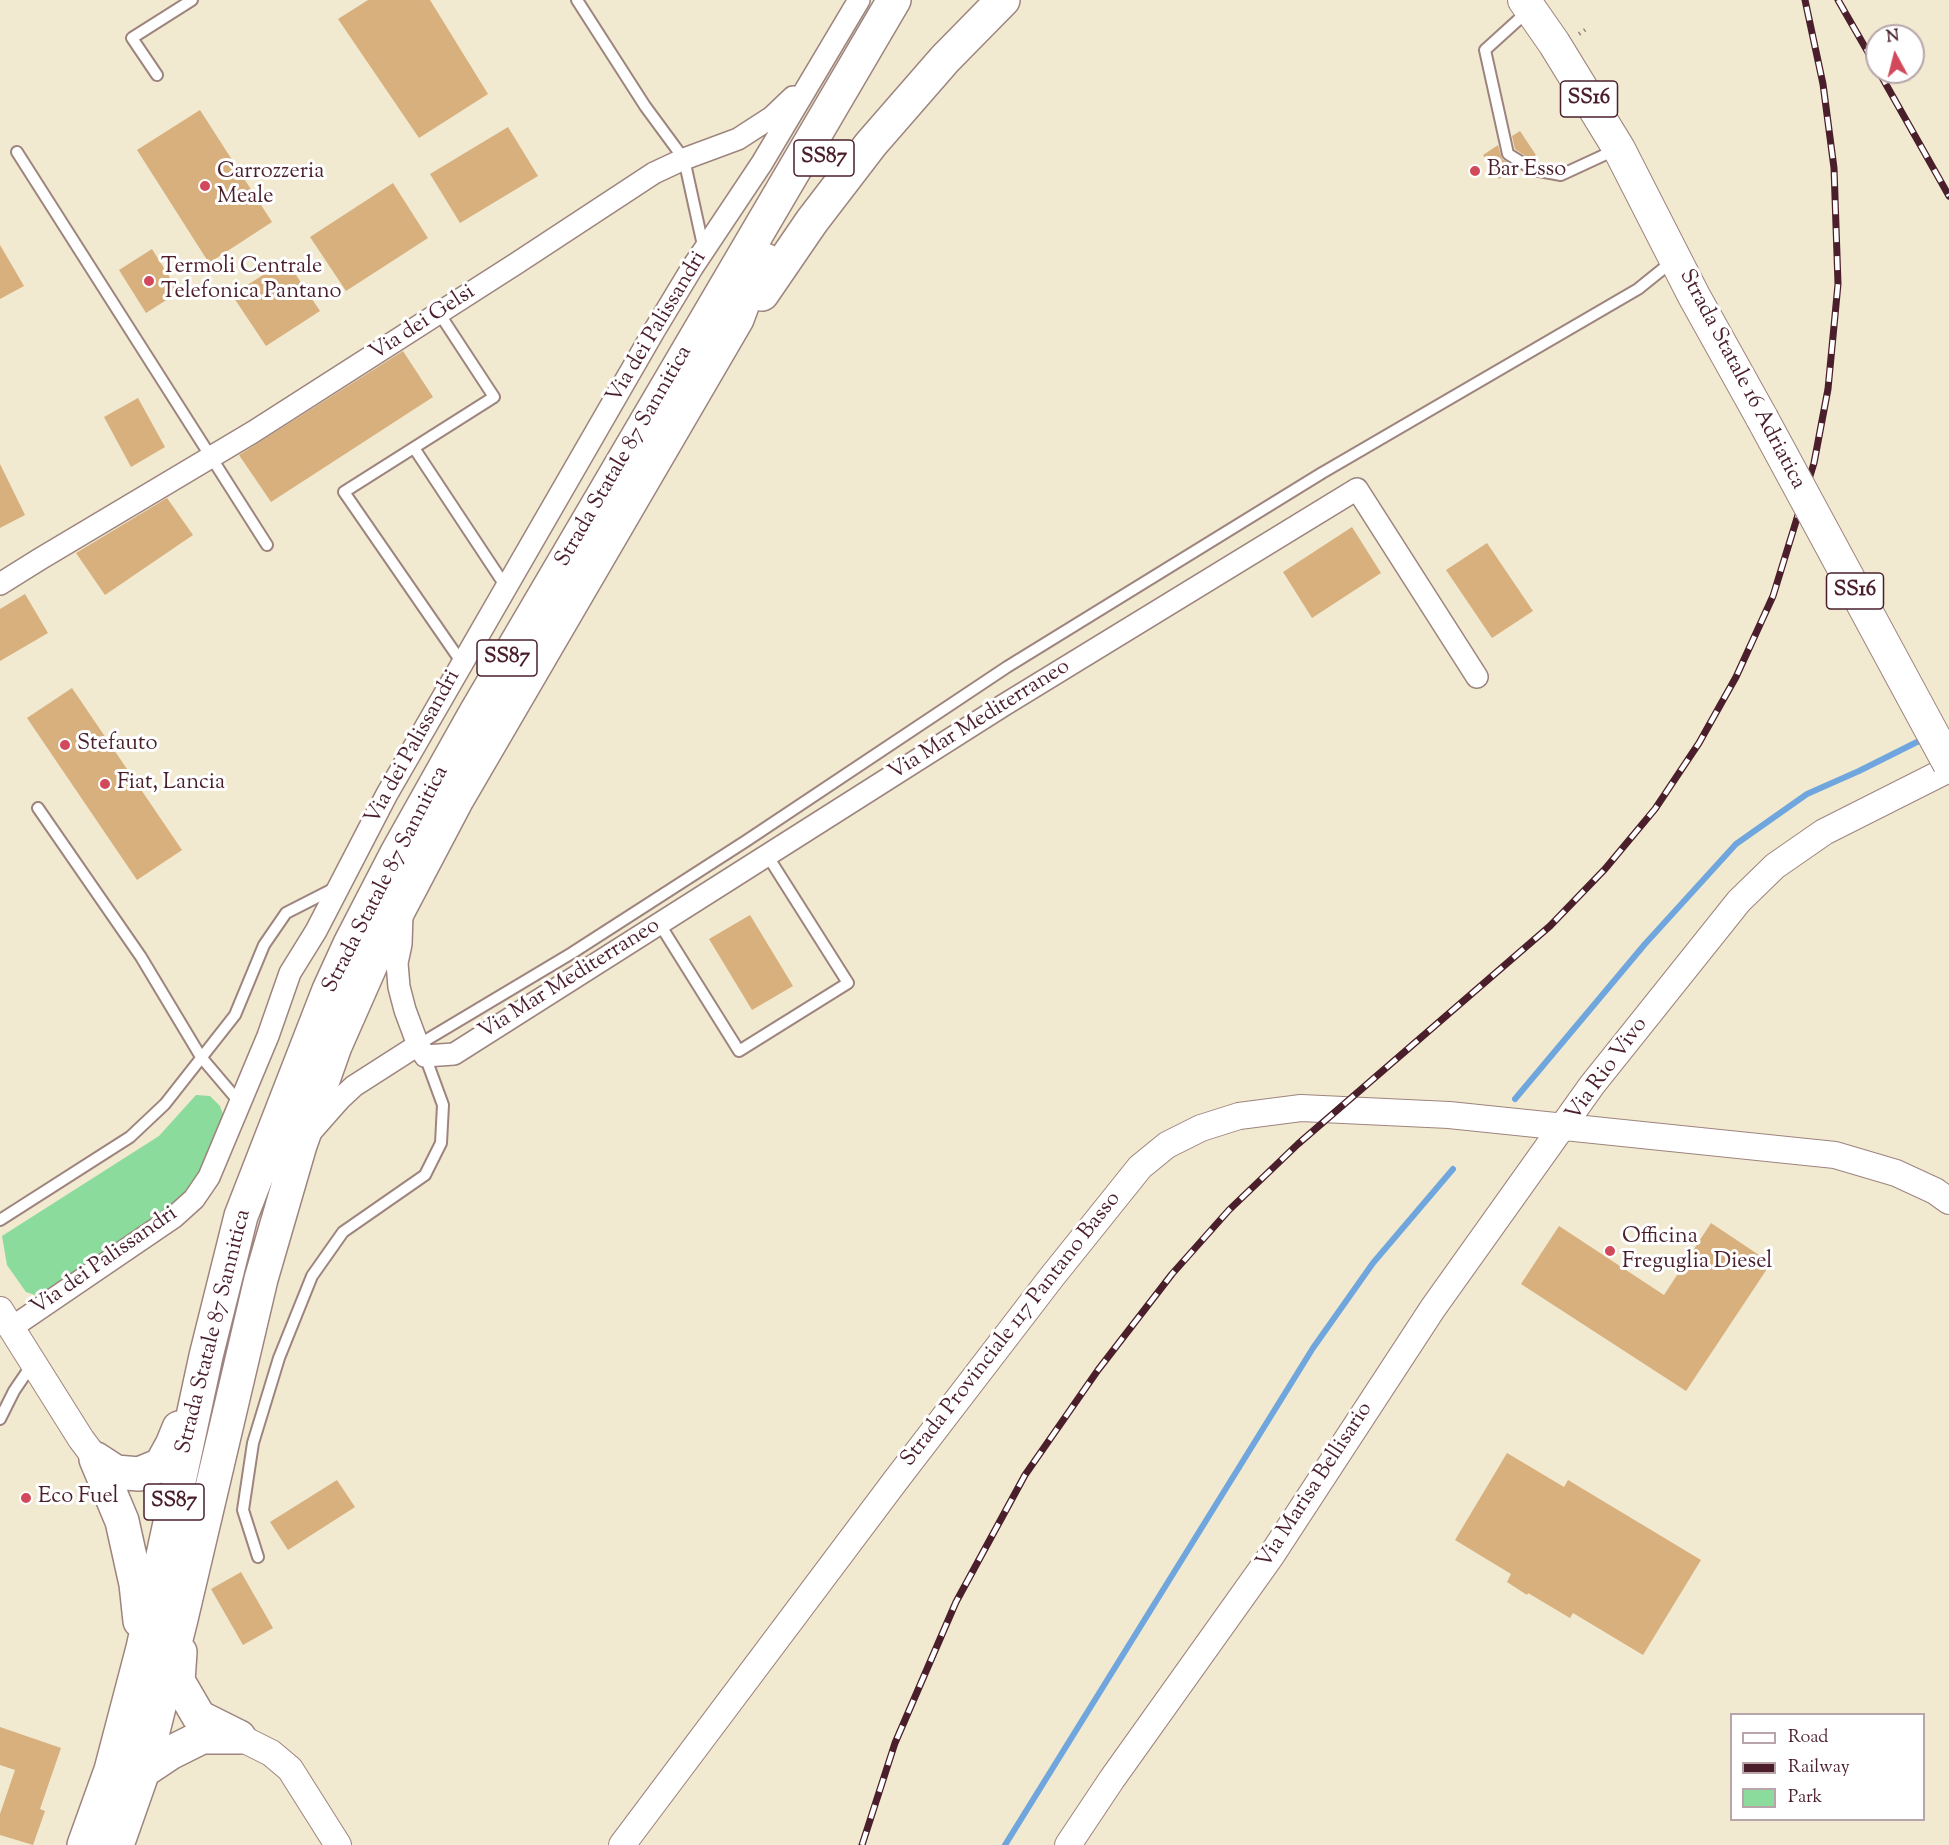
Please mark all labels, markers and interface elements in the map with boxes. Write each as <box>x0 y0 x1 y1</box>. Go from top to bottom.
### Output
north arrow <box>1865 24 1925 84</box>
text: N <box>1885 25 1901 50</box>
road number: SS16 <box>1560 81 1618 117</box>
road number: SS87 <box>794 140 854 176</box>
place label: Bar Esso <box>1487 158 1566 184</box>
place label: Carrozzeria Meale <box>217 160 324 212</box>
marker: Bar Esso <box>1468 164 1482 178</box>
marker: Carrozzeria Meale <box>198 179 212 193</box>
street label: Via dei Palissandri <box>602 247 714 409</box>
place label: Termoli Centrale Telefonica Pantano <box>161 255 341 306</box>
street label: Strada Statale 16 Adriatica <box>1672 265 1810 495</box>
marker: Termoli Centrale Telefonica Pantano <box>142 274 156 288</box>
street label: Via dei Gelsi <box>365 280 481 368</box>
street label: Strada Statale 87 Sannitica <box>551 342 699 572</box>
road number: SS16 <box>1826 573 1884 609</box>
road number: SS87 <box>477 640 537 676</box>
street label: Via Mar Mediterraneo <box>885 655 1075 787</box>
street label: Via dei Palissandri <box>361 666 467 830</box>
place label: Stefauto <box>77 732 158 758</box>
marker: Stefauto <box>58 738 72 752</box>
street label: Strada Statale 87 Sannitica <box>318 762 456 998</box>
place label: Fiat, Lancia <box>117 771 225 797</box>
marker: Fiat, Lancia <box>98 777 112 791</box>
street label: Via Mar Mediterraneo <box>475 914 665 1046</box>
street label: Via Rio Vivo <box>1562 1013 1654 1127</box>
street label: Strada Provinciale 117 Pantano Basso <box>896 1187 1128 1473</box>
street label: Via dei Palissandri <box>27 1202 183 1322</box>
street label: Strada Statale 87 Sannitica <box>172 1207 258 1457</box>
place label: Officina Freguglia Diesel <box>1622 1225 1772 1276</box>
marker: Officina Freguglia Diesel <box>1603 1244 1617 1258</box>
street label: Via Marisa Bellisario <box>1252 1398 1380 1574</box>
road number: SS87 <box>144 1484 204 1520</box>
place label: Eco Fuel <box>38 1485 119 1511</box>
marker: Eco Fuel <box>19 1491 33 1505</box>
legend <box>1730 1713 1925 1821</box>
text: Road <box>1788 1725 1828 1751</box>
text: Railway <box>1788 1755 1850 1781</box>
text: Park <box>1788 1785 1822 1811</box>

